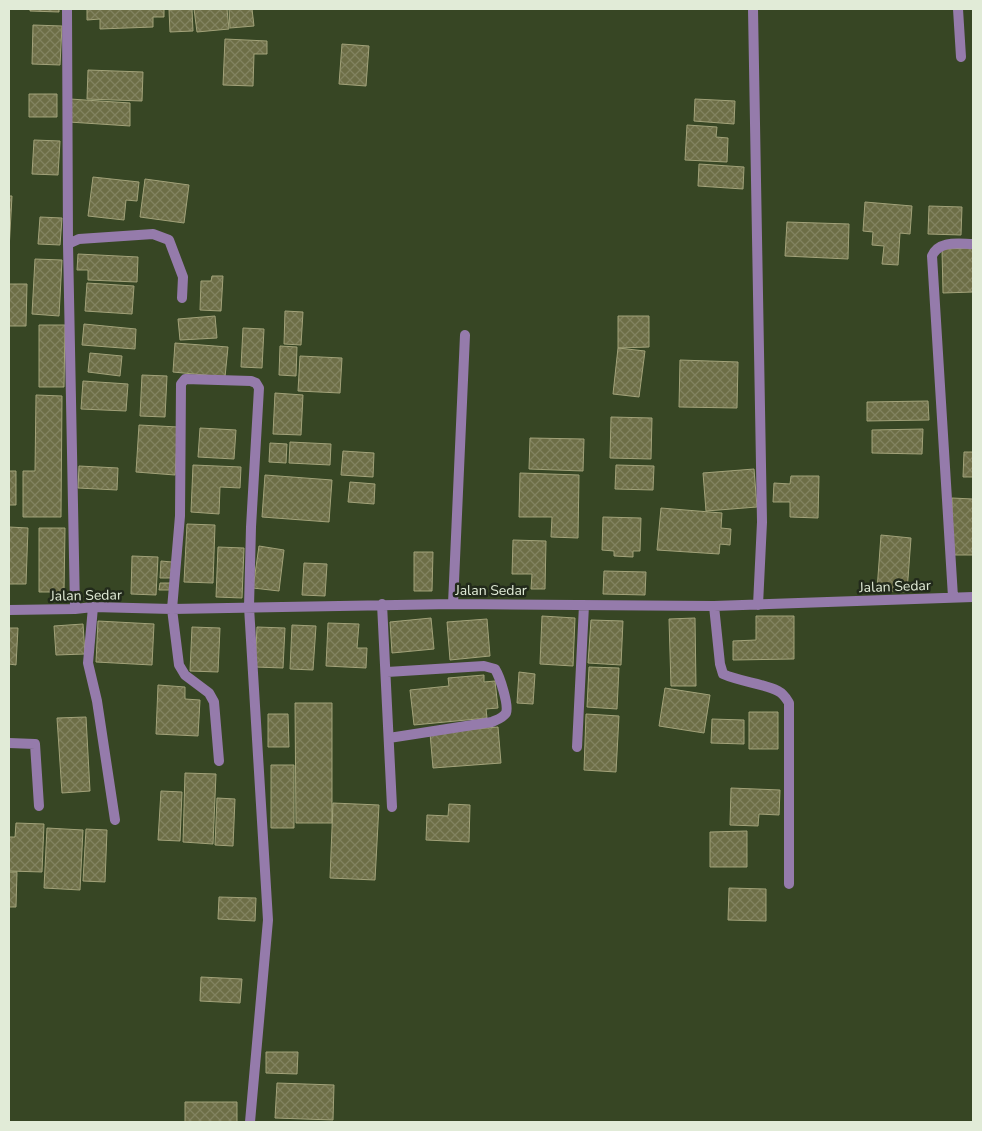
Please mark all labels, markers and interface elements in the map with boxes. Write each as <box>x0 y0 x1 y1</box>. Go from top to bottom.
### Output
street label: Jalan Sedar <box>858 576 931 597</box>
street label: Jalan Sedar <box>454 581 527 600</box>
street label: Jalan Sedar <box>49 585 122 606</box>

